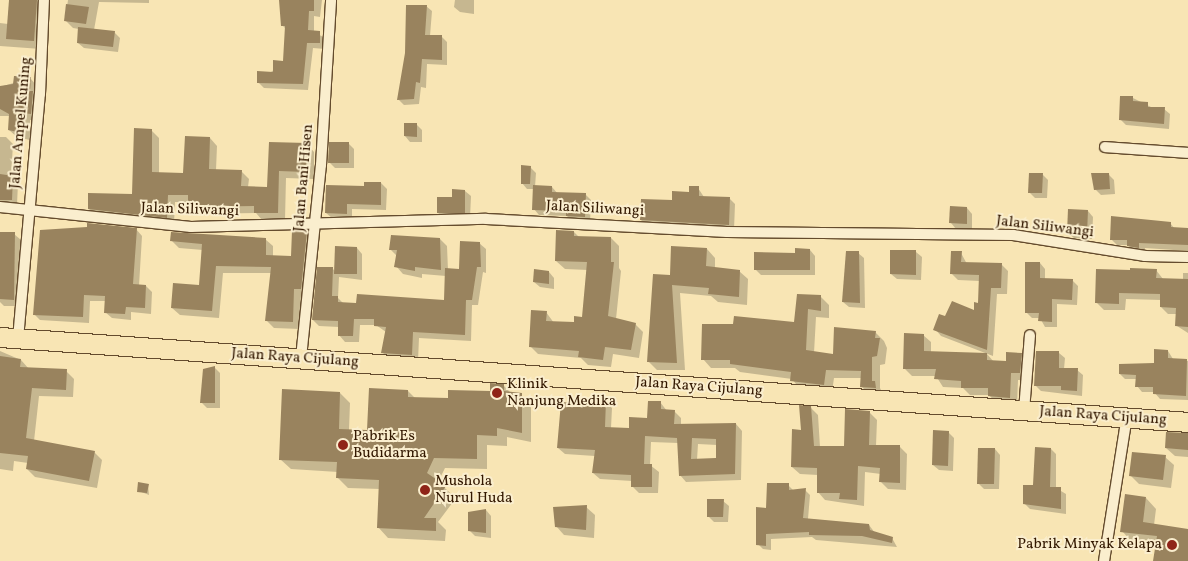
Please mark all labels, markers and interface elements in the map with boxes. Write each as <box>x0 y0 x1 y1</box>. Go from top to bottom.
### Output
street label: Jalan Ampel Kuning <box>6 56 36 190</box>
street label: Jalan Bani Hisen <box>290 123 318 233</box>
street label: Jalan Siliwangi <box>545 197 645 221</box>
street label: Jalan Siliwangi <box>141 199 239 221</box>
street label: Jalan Siliwangi <box>995 212 1095 242</box>
street label: Jalan Raya Cijulang <box>231 345 359 371</box>
street label: Jalan Raya Cijulang <box>635 374 763 400</box>
place label: Klinik Nanjung Medika <box>507 375 616 410</box>
marker: Klinik Nanjung Medika <box>491 387 503 399</box>
street label: Jalan Raya Cijulang <box>1039 403 1167 429</box>
place label: Pabrik Es Budidarma <box>353 427 427 462</box>
marker: Pabrik Es Budidarma <box>337 439 349 451</box>
place label: Mushola Nurul Huda <box>435 472 513 507</box>
marker: Mushola Nurul Huda <box>419 484 431 496</box>
place label: Pabrik Minyak Kelapa <box>1017 536 1162 554</box>
marker: Pabrik Minyak Kelapa <box>1166 539 1178 551</box>

